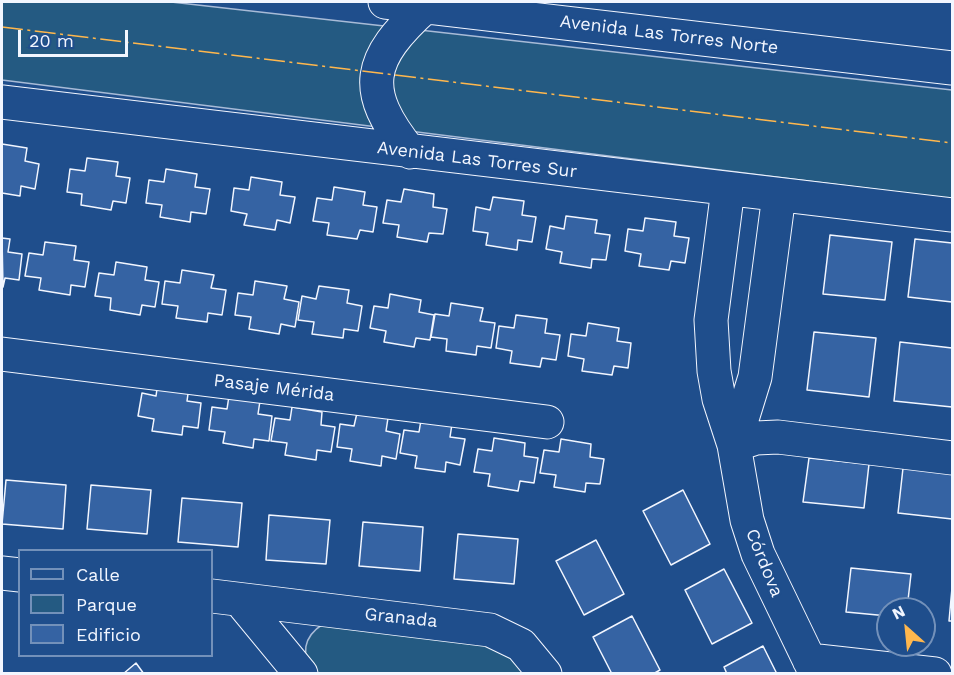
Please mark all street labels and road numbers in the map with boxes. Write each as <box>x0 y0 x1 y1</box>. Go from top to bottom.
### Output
street label: Avenida Las Torres Norte <box>559 11 779 59</box>
street label: Avenida Las Torres Sur <box>376 137 578 183</box>
street label: Pasaje Mérida <box>212 370 336 406</box>
street label: Córdova <box>741 526 787 600</box>
street label: Granada <box>364 603 438 633</box>

